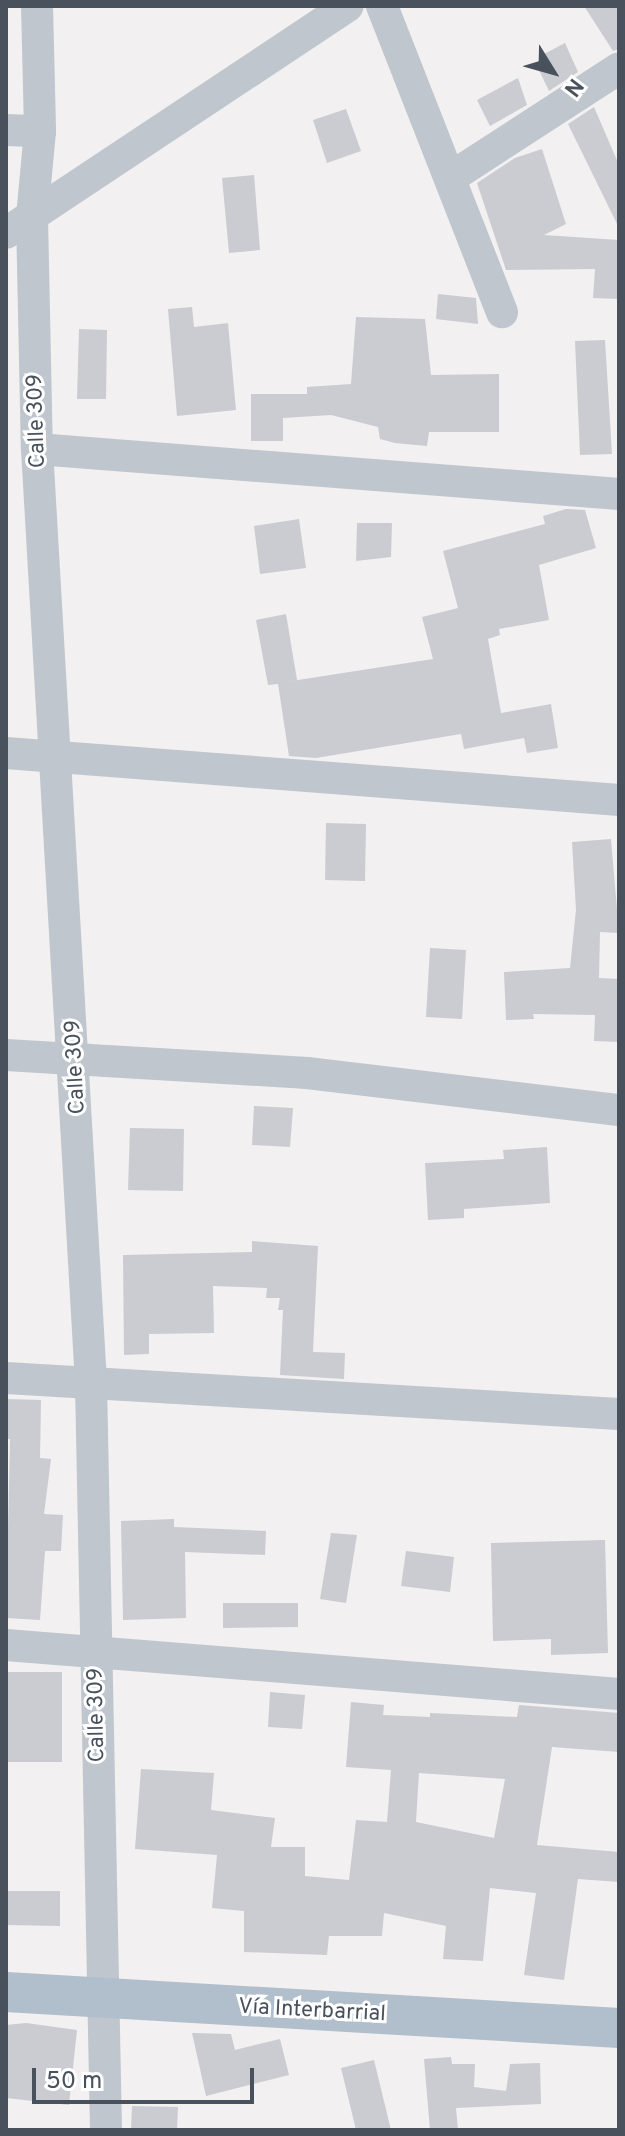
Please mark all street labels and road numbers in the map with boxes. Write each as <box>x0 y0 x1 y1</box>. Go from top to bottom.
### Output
street label: Calle 309 <box>22 373 52 469</box>
street label: Calle 309 <box>60 1019 92 1115</box>
street label: Calle 309 <box>83 1667 111 1763</box>
street label: Vía Interbarrial <box>237 1994 387 2028</box>

